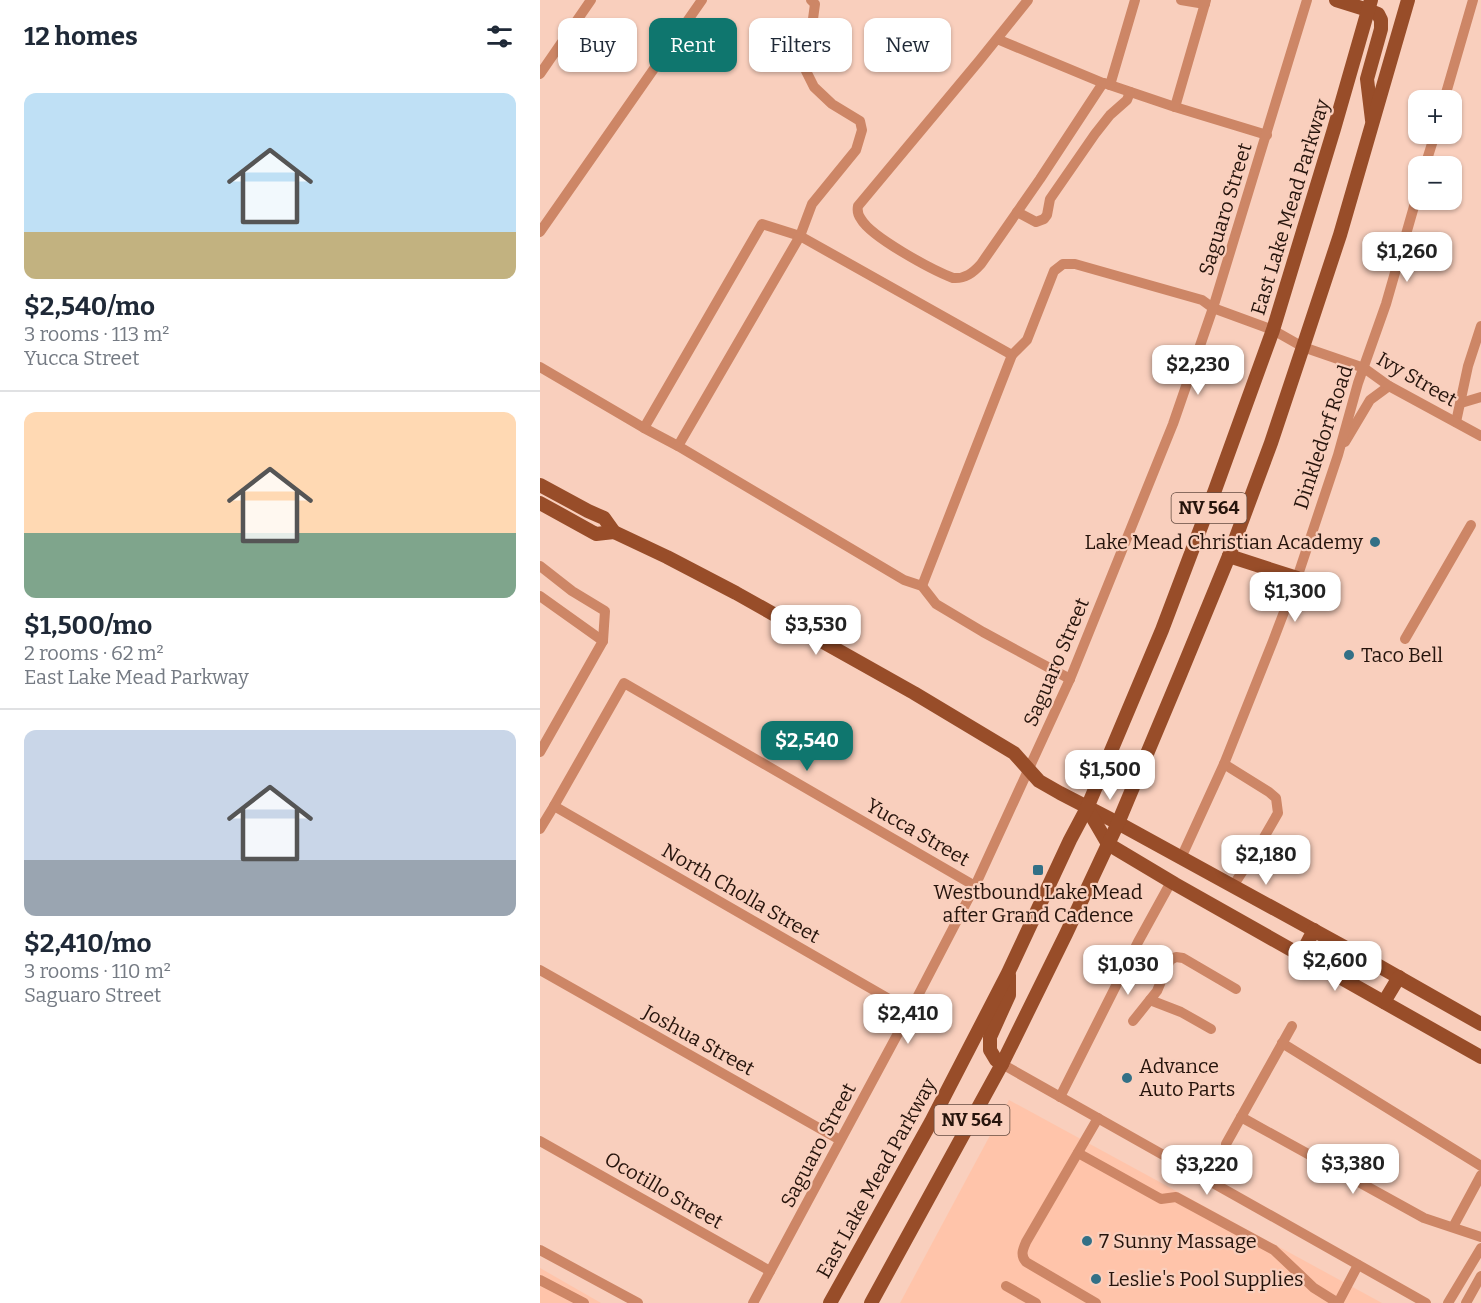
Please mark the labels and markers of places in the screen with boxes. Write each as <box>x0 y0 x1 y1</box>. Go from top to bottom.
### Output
pin: $1,260 <box>1358 232 1456 283</box>
pin: $2,230 <box>1149 345 1247 396</box>
place label: Lake Mead Christian Academy <box>1085 530 1363 554</box>
marker: Lake Mead Christian Academy <box>1368 535 1382 549</box>
pin: $1,300 <box>1246 572 1344 623</box>
pin: $3,530 <box>767 605 865 656</box>
place label: Taco Bell <box>1361 643 1443 667</box>
marker: Taco Bell <box>1342 648 1356 662</box>
pin: $2,540 <box>758 721 856 772</box>
pin: $1,500 <box>1061 750 1159 801</box>
pin: $2,180 <box>1217 835 1315 886</box>
marker: Westbound Lake Mead after Grand Cadence <box>1031 863 1045 877</box>
place label: Westbound Lake Mead after Grand Cadence <box>933 880 1143 927</box>
pin: $2,600 <box>1286 941 1384 992</box>
pin: $1,030 <box>1079 945 1177 996</box>
pin: $2,410 <box>859 994 957 1045</box>
place label: Advance Auto Parts <box>1139 1054 1235 1101</box>
marker: Advance Auto Parts <box>1120 1071 1134 1085</box>
pin: $3,380 <box>1304 1144 1402 1195</box>
pin: $3,220 <box>1158 1145 1256 1196</box>
place label: 7 Sunny Massage <box>1099 1229 1257 1253</box>
marker: 7 Sunny Massage <box>1080 1234 1094 1248</box>
place label: Leslie's Pool Supplies <box>1108 1267 1304 1291</box>
marker: Leslie's Pool Supplies <box>1089 1272 1103 1286</box>

